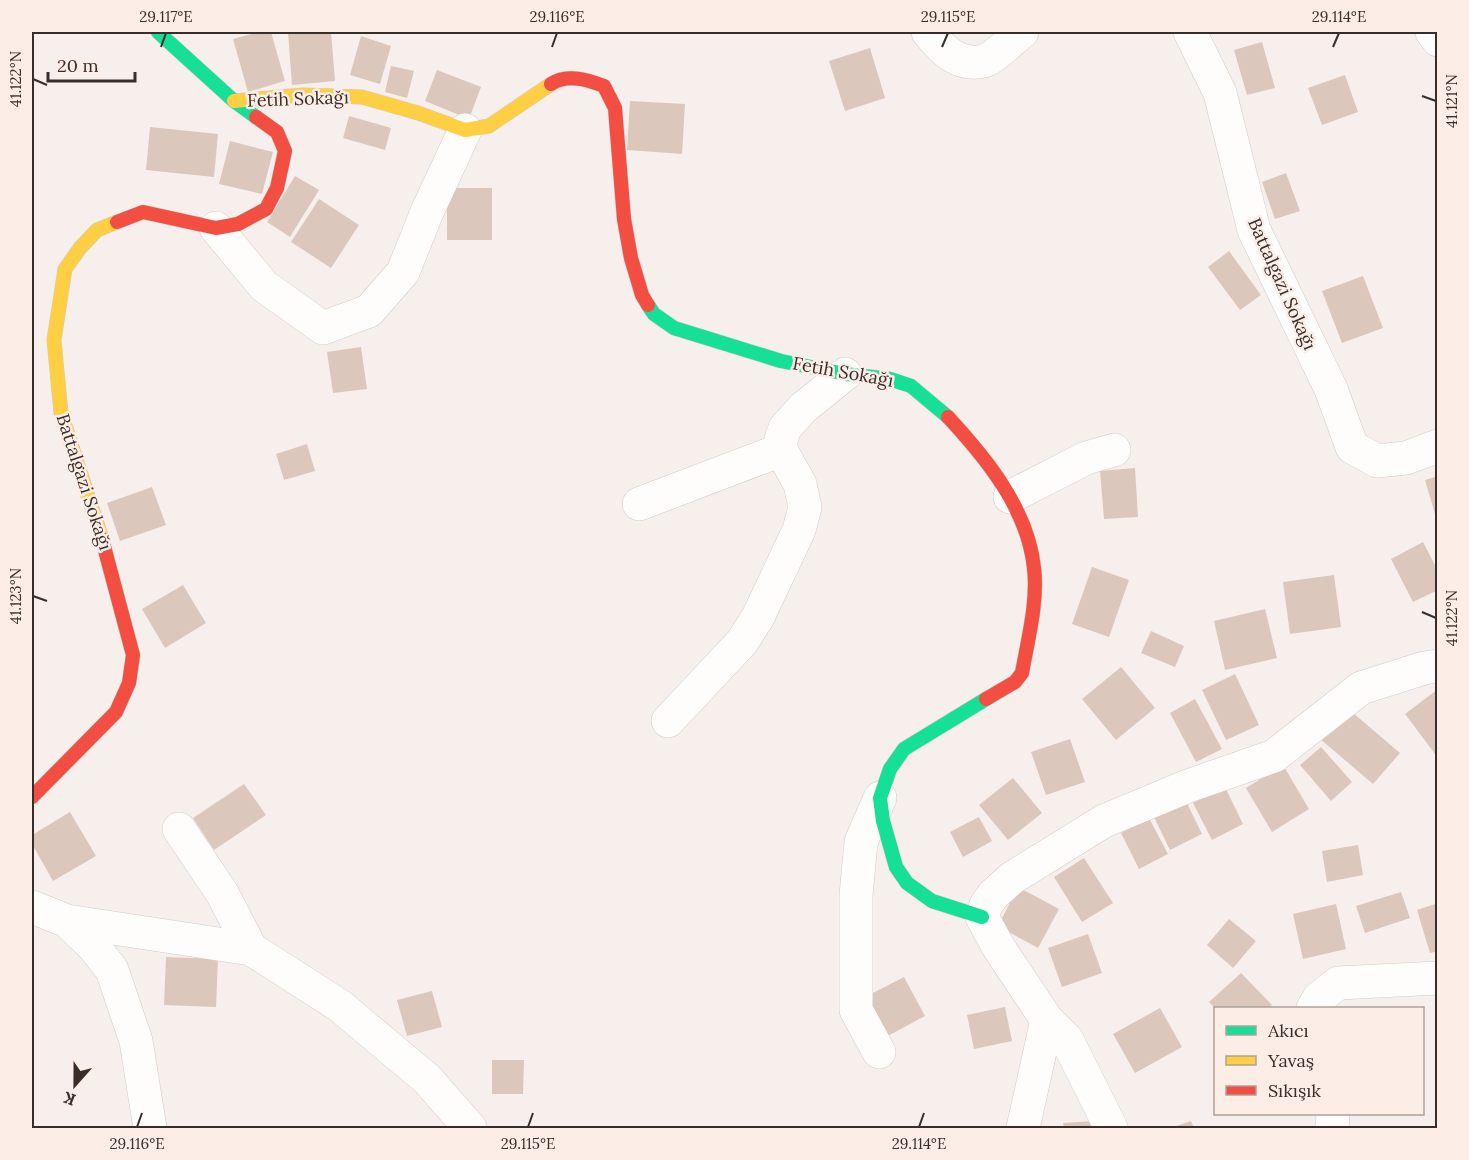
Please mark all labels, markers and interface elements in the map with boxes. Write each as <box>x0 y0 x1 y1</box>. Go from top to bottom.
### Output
text: 29.117°E <box>139 7 193 26</box>
text: 29.116°E <box>529 7 585 26</box>
text: 29.115°E <box>921 7 975 26</box>
text: 29.114°E <box>1312 7 1366 26</box>
scale bar <box>48 45 135 83</box>
text: 41.122°N <box>6 51 25 107</box>
text: 20 m <box>57 54 99 77</box>
text: 41.121°N <box>1442 74 1461 128</box>
street label: Fetih Sokağı <box>247 85 349 112</box>
street label: Battalgazi Sokağı <box>1243 214 1322 353</box>
street label: Fetih Sokağı <box>791 351 895 392</box>
street label: Battalgazi Sokağı <box>52 411 117 553</box>
text: 41.123°N <box>6 568 25 624</box>
text: 41.122°N <box>1442 590 1461 646</box>
legend <box>1214 1007 1424 1115</box>
text: Akıcı <box>1267 1019 1309 1042</box>
text: Yavaş <box>1267 1049 1314 1072</box>
north arrow <box>45 1055 105 1115</box>
text: Sıkışık <box>1268 1079 1321 1102</box>
text: K <box>60 1087 79 1110</box>
text: 29.116°E <box>109 1134 165 1153</box>
text: 29.115°E <box>501 1134 555 1153</box>
text: 29.114°E <box>892 1134 946 1153</box>

